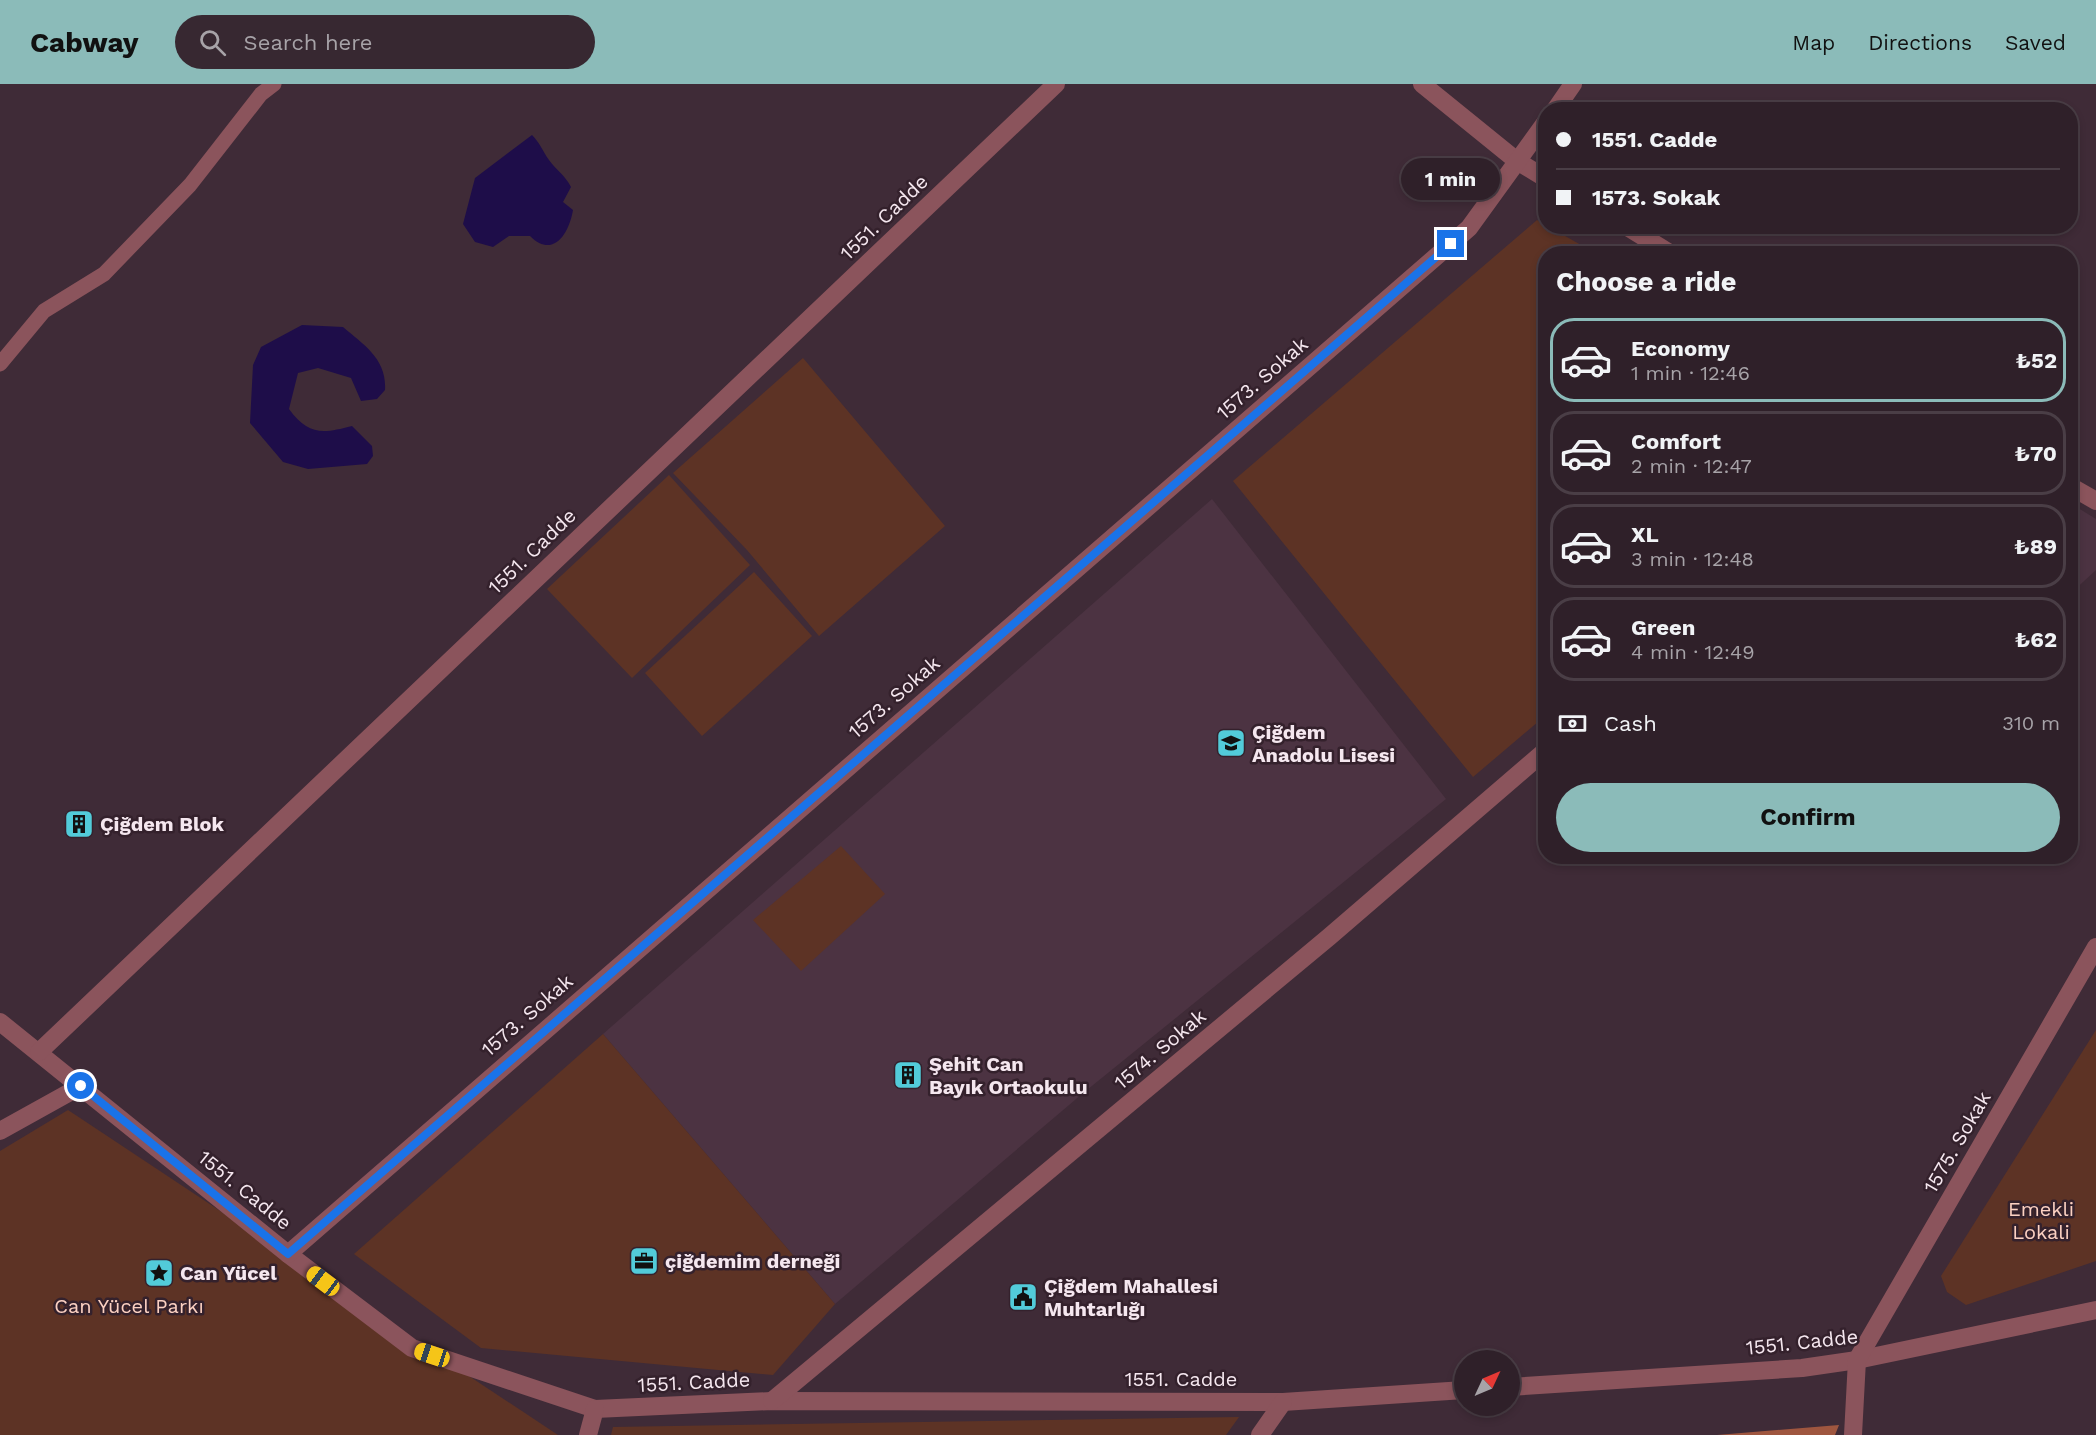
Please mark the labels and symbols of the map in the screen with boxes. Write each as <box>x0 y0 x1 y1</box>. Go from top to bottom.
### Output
callout: 1 min <box>1402 157 1500 199</box>
street label: 1551. Cadde <box>835 169 933 265</box>
route end <box>1437 230 1464 257</box>
street label: 1573. Sokak <box>1211 332 1313 424</box>
street label: 1551. Cadde <box>483 503 581 599</box>
street label: 1573. Sokak <box>843 651 945 743</box>
place label: Çiğdem Anadolu Lisesi <box>1252 720 1395 767</box>
school or university icon: Çiğdem Anadolu Lisesi <box>1215 727 1247 759</box>
building icon: Çiğdem Blok <box>63 808 95 840</box>
place label: Çiğdem Blok <box>100 812 224 836</box>
street label: 1573. Sokak <box>476 969 578 1061</box>
street label: 1574. Sokak <box>1109 1004 1211 1094</box>
place label: Şehit Can Bayık Ortaokulu <box>929 1052 1088 1099</box>
building icon: Şehit Can Bayık Ortaokulu <box>892 1059 924 1091</box>
route start <box>67 1072 94 1099</box>
street label: 1575. Sokak <box>1918 1087 1996 1197</box>
street label: 1551. Cadde <box>194 1145 296 1235</box>
park label: Emekli Lokali <box>2008 1197 2074 1244</box>
office icon: çiğdemim derneği <box>628 1245 660 1277</box>
place label: çiğdemim derneği <box>665 1249 840 1273</box>
place icon: Can Yücel <box>143 1257 175 1289</box>
place label: Can Yücel <box>180 1261 277 1285</box>
car <box>303 1263 343 1299</box>
place label: Çiğdem Mahallesi Muhtarlığı <box>1044 1274 1218 1321</box>
public building icon: Çiğdem Mahallesi Muhtarlığı <box>1007 1281 1039 1313</box>
park label: Can Yücel Parkı <box>54 1294 204 1318</box>
street label: 1551. Cadde <box>1745 1324 1859 1360</box>
car <box>412 1341 452 1369</box>
north arrow <box>1454 1350 1520 1416</box>
street label: 1551. Cadde <box>637 1367 751 1397</box>
street label: 1551. Cadde <box>1125 1367 1237 1391</box>

